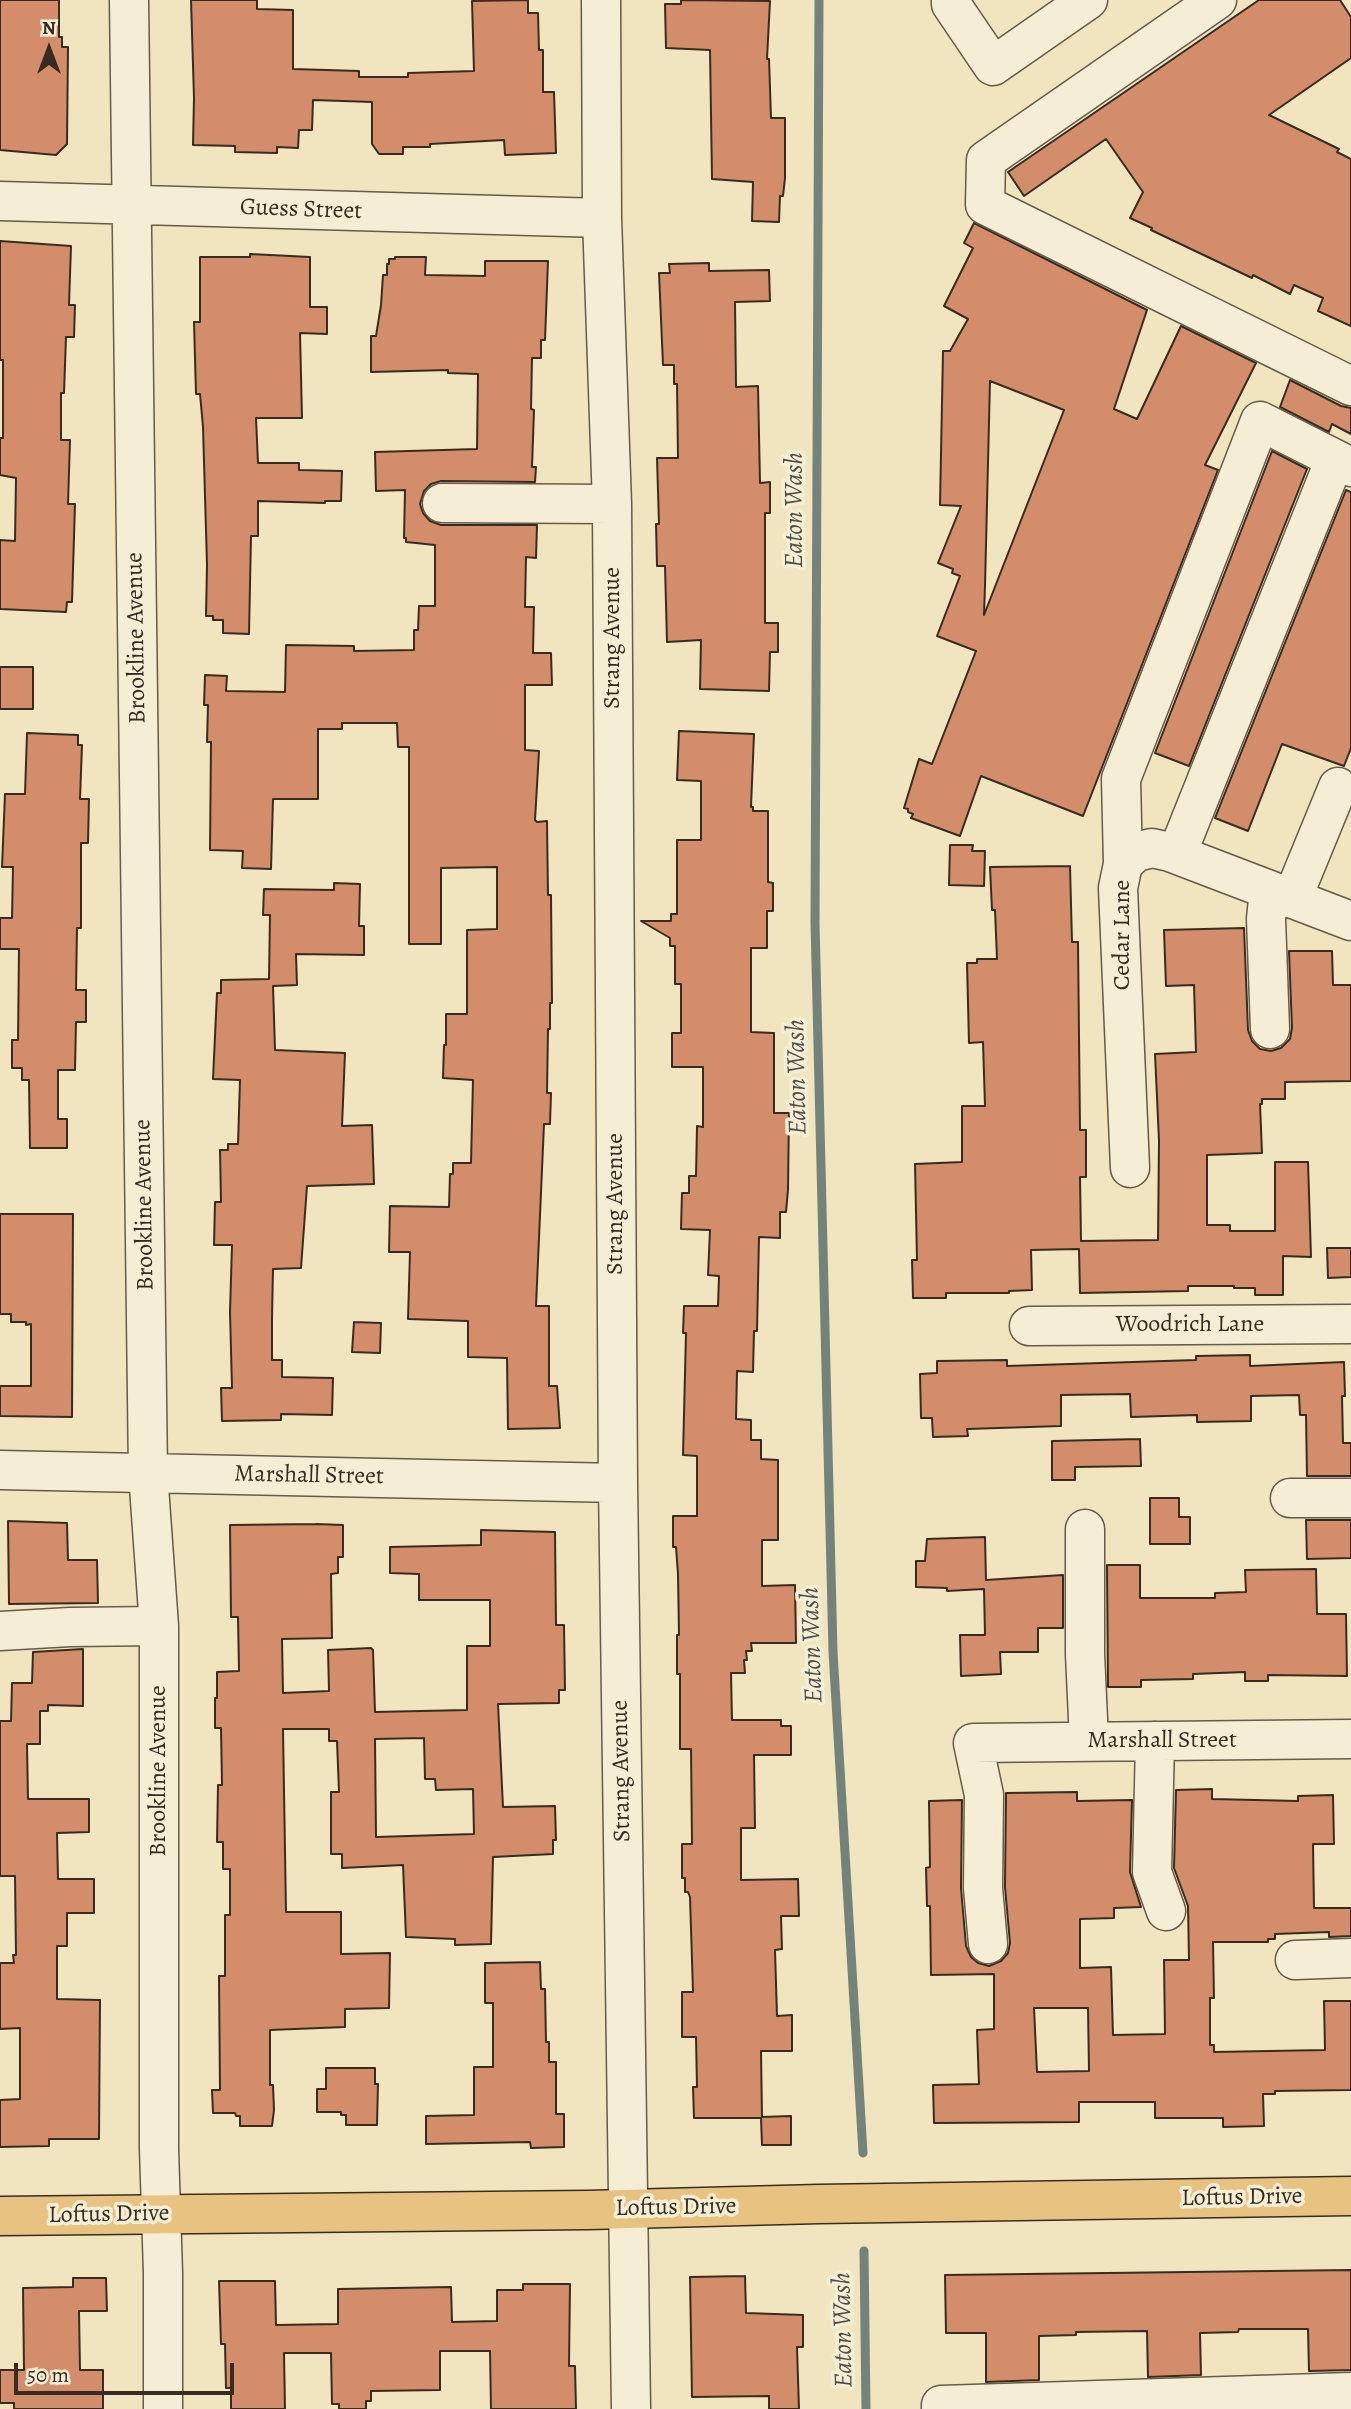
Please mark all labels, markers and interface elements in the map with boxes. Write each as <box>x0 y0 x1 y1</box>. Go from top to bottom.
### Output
north arrow <box>14 14 84 84</box>
text: N <box>42 15 56 41</box>
street label: Guess Street <box>239 193 363 227</box>
water label: Eaton Wash <box>780 452 812 568</box>
street label: Brookline Avenue <box>121 552 153 724</box>
street label: Strang Avenue <box>599 567 627 709</box>
street label: Cedar Lane <box>1109 880 1137 990</box>
water label: Eaton Wash <box>781 1019 815 1135</box>
street label: Brookline Avenue <box>129 1119 161 1291</box>
street label: Strang Avenue <box>602 1133 630 1275</box>
street label: Woodrich Lane <box>1116 1311 1264 1339</box>
street label: Marshall Street <box>234 1460 384 1492</box>
water label: Eaton Wash <box>795 1587 831 1703</box>
street label: Brookline Avenue <box>145 1685 173 1857</box>
street label: Strang Avenue <box>606 1700 638 1842</box>
street label: Marshall Street <box>1087 1727 1237 1755</box>
street label: Loftus Drive <box>1181 2183 1303 2213</box>
street label: Loftus Drive <box>615 2193 737 2223</box>
street label: Loftus Drive <box>48 2200 170 2230</box>
water label: Eaton Wash <box>827 2272 861 2388</box>
scale bar <box>18 2350 238 2394</box>
text: 50 m <box>27 2361 69 2389</box>

